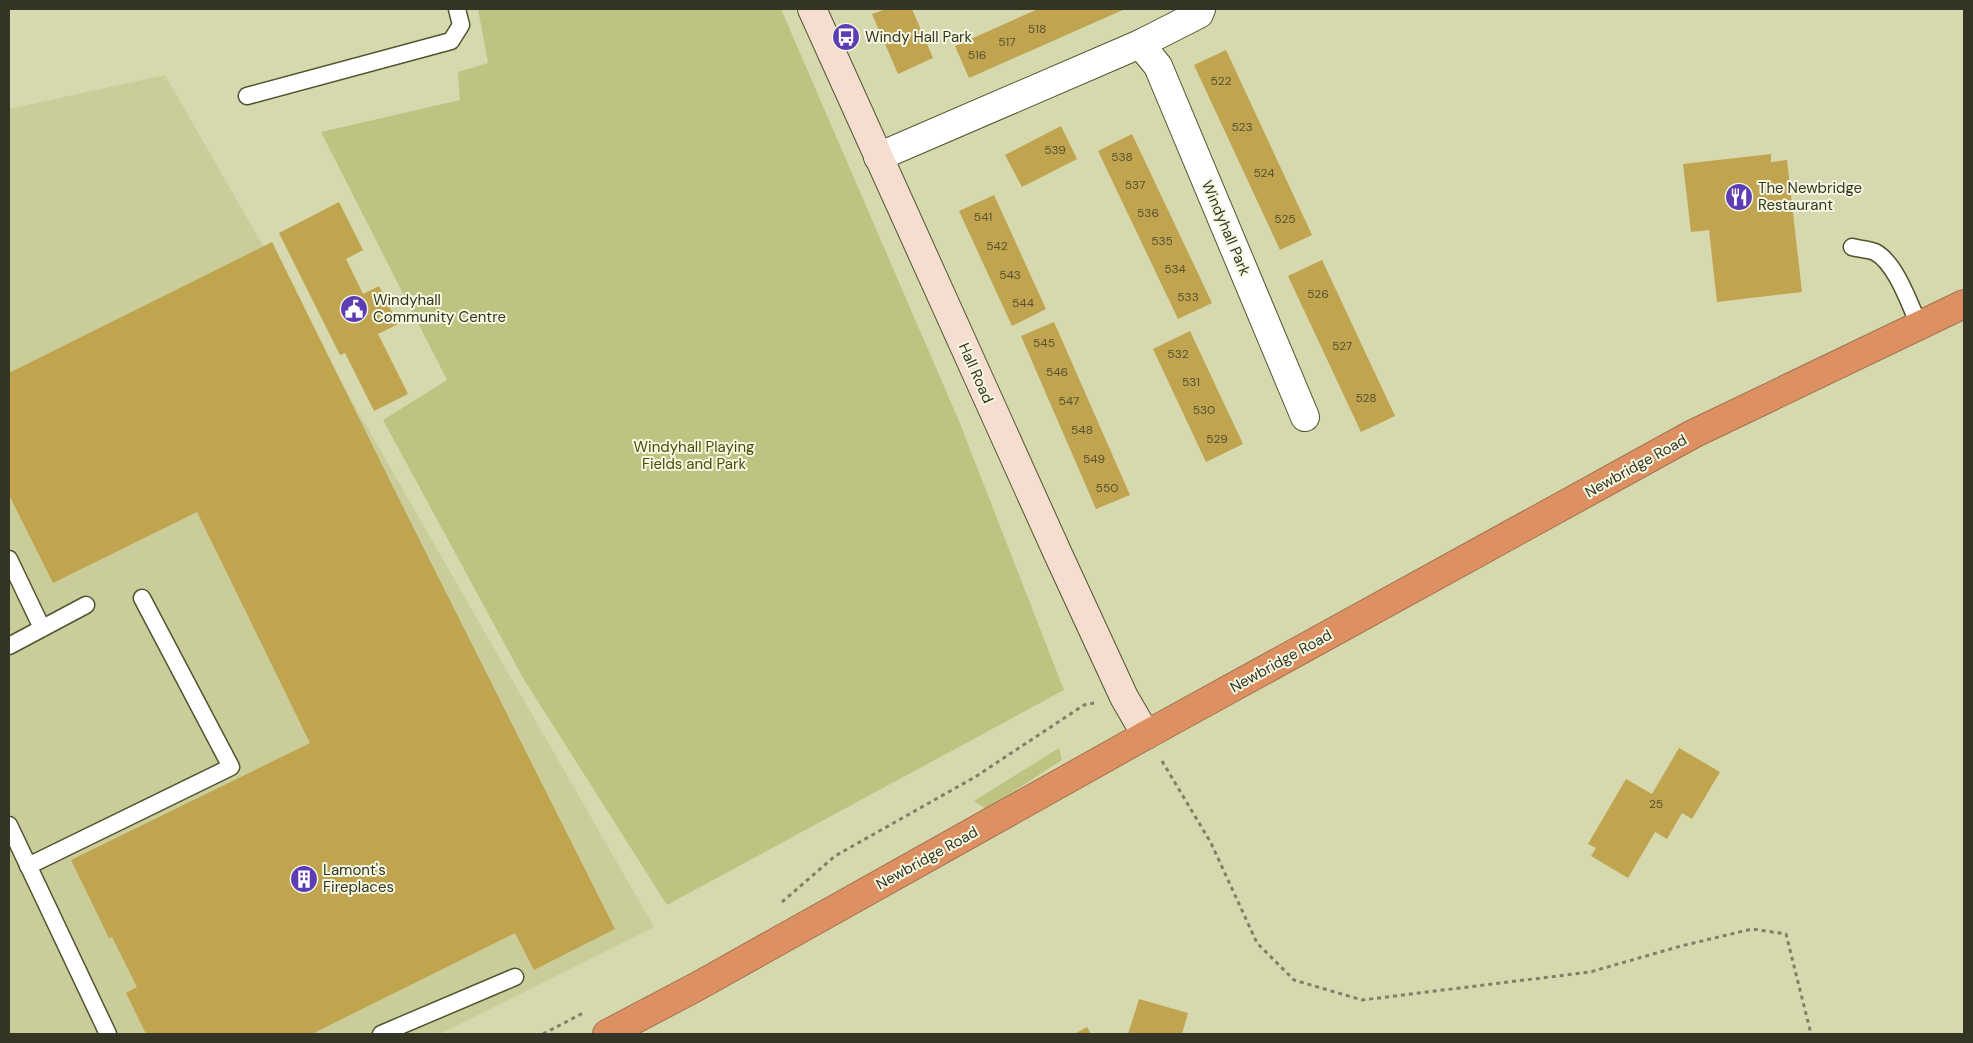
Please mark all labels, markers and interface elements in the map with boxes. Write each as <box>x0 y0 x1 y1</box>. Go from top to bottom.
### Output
house number: 518 <box>1028 21 1046 37</box>
bus stop icon: Windy Hall Park <box>831 22 861 52</box>
place label: Windy Hall Park <box>865 27 973 47</box>
house number: 517 <box>998 34 1016 50</box>
house number: 516 <box>968 47 986 63</box>
house number: 522 <box>1211 73 1232 89</box>
house number: 523 <box>1231 119 1253 135</box>
house number: 539 <box>1044 142 1066 158</box>
house number: 538 <box>1111 149 1133 165</box>
house number: 524 <box>1253 165 1275 181</box>
house number: 537 <box>1125 177 1145 193</box>
street label: Windyhall Park <box>1197 177 1255 279</box>
place label: The Newbridge Restaurant <box>1758 178 1862 215</box>
restaurant icon: The Newbridge Restaurant <box>1724 182 1754 212</box>
house number: 536 <box>1137 205 1159 221</box>
house number: 541 <box>974 209 992 225</box>
house number: 525 <box>1274 211 1296 227</box>
house number: 535 <box>1151 233 1173 249</box>
house number: 542 <box>986 238 1008 254</box>
house number: 534 <box>1164 261 1186 277</box>
house number: 543 <box>999 267 1021 283</box>
house number: 526 <box>1307 286 1329 302</box>
house number: 533 <box>1177 289 1199 305</box>
place label: Windyhall Community Centre <box>373 290 506 327</box>
public building icon: Windyhall Community Centre <box>339 294 369 324</box>
house number: 544 <box>1012 295 1034 311</box>
house number: 545 <box>1033 335 1055 351</box>
house number: 527 <box>1332 338 1352 354</box>
street label: Hall Road <box>954 340 998 406</box>
house number: 532 <box>1167 346 1189 362</box>
house number: 546 <box>1046 364 1068 380</box>
house number: 531 <box>1182 374 1200 390</box>
house number: 528 <box>1355 390 1377 406</box>
house number: 547 <box>1058 393 1080 409</box>
house number: 530 <box>1193 402 1215 418</box>
house number: 548 <box>1071 422 1093 438</box>
street label: Newbridge Road <box>1582 430 1690 502</box>
house number: 529 <box>1206 431 1228 447</box>
park label: Windyhall Playing Fields and Park <box>634 437 754 474</box>
house number: 549 <box>1083 451 1105 467</box>
house number: 550 <box>1096 480 1118 496</box>
street label: Newbridge Road <box>1227 625 1335 697</box>
house number: 25 <box>1649 796 1663 812</box>
street label: Newbridge Road <box>873 822 981 894</box>
place label: Lamont's Fireplaces <box>323 860 394 897</box>
building icon: Lamont's Fireplaces <box>289 864 319 894</box>

